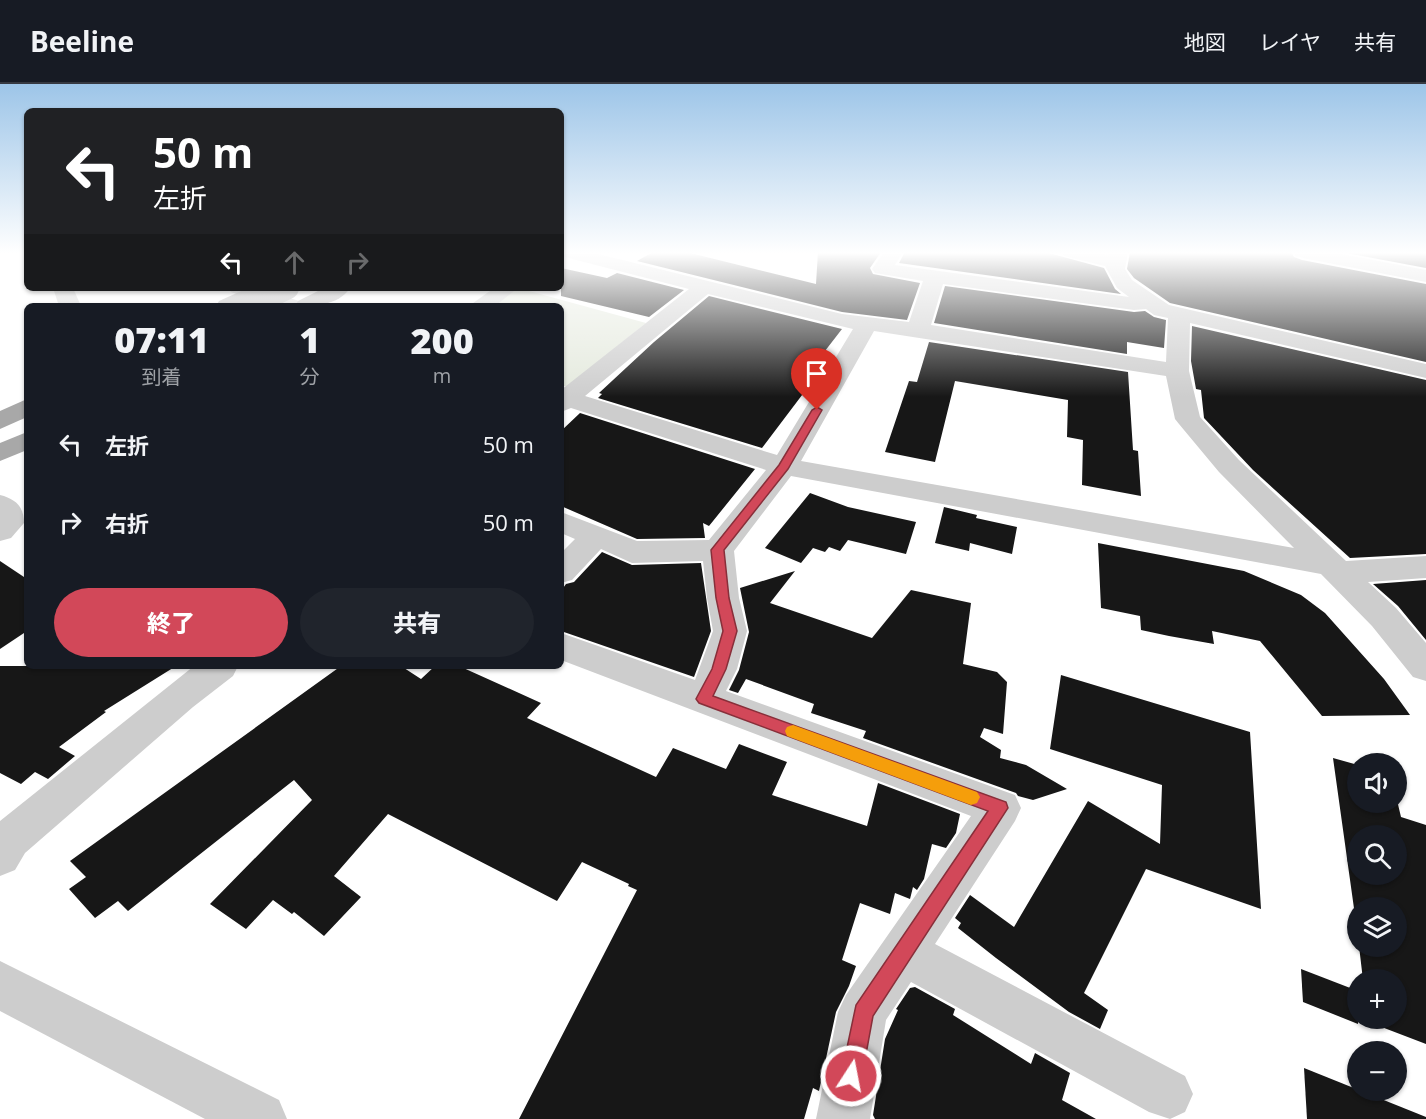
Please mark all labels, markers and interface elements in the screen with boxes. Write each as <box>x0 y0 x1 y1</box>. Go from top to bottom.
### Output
text: Beeline <box>30 22 134 60</box>
text: 地図 <box>1184 28 1226 56</box>
text: レイヤ <box>1259 28 1321 56</box>
text: 共有 <box>1354 28 1396 56</box>
text: 50 m <box>153 123 253 180</box>
icon: left <box>54 132 132 210</box>
text: 左折 <box>153 179 207 216</box>
icon: left <box>215 246 248 279</box>
icon: ahead <box>278 246 311 279</box>
icon: right <box>341 246 374 279</box>
text: 07:11 <box>114 315 209 364</box>
text: 1 <box>299 315 320 364</box>
text: 200 <box>410 316 474 365</box>
pin <box>791 348 842 410</box>
icon: arrive <box>800 357 833 390</box>
text: m <box>433 362 451 389</box>
text: 到着 <box>142 363 182 390</box>
text: 分 <box>300 363 320 390</box>
icon: left <box>54 428 87 461</box>
text: 50 m <box>483 429 534 459</box>
text: 左折 <box>105 430 149 460</box>
icon: right <box>54 506 87 539</box>
text: 50 m <box>483 507 534 537</box>
text: 右折 <box>105 508 149 538</box>
button: 終了 <box>54 588 288 657</box>
button: 共有 <box>300 588 534 657</box>
map controls <box>1347 753 1407 1101</box>
button: sound <box>1347 753 1407 813</box>
button: search <box>1347 825 1407 885</box>
button: layers <box>1347 897 1407 957</box>
button: + <box>1347 969 1407 1029</box>
button: − <box>1347 1041 1407 1101</box>
position arrow <box>819 1044 883 1108</box>

